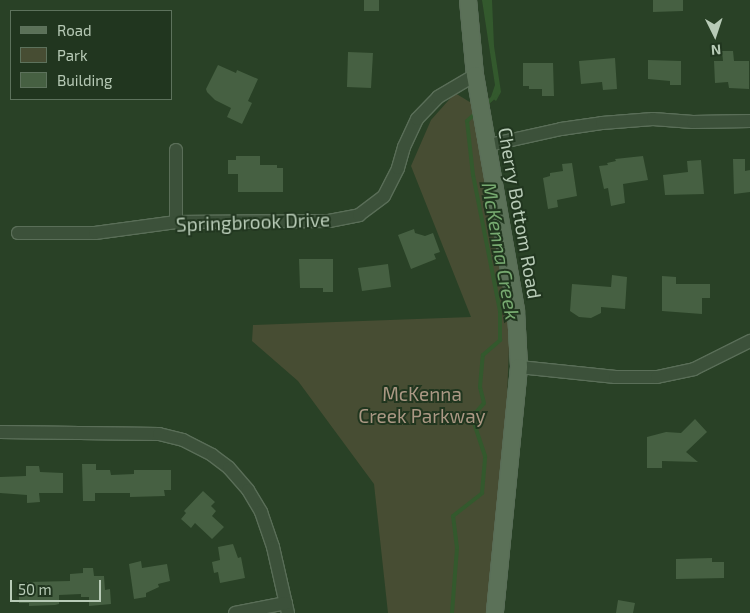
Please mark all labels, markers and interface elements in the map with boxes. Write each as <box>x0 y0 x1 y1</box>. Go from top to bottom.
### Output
legend <box>10 10 172 100</box>
north arrow <box>690 10 740 60</box>
text: Road <box>57 21 92 39</box>
text: N <box>710 42 722 59</box>
text: Park <box>57 46 88 64</box>
text: Building <box>57 71 112 89</box>
street label: Cherry Bottom Road <box>494 125 546 301</box>
water label: McKenna Creek <box>477 180 525 322</box>
street label: Springbrook Drive <box>175 208 331 236</box>
park label: McKenna Creek Parkway <box>358 383 486 427</box>
scale bar <box>12 570 104 602</box>
text: 50 m <box>18 580 52 598</box>

